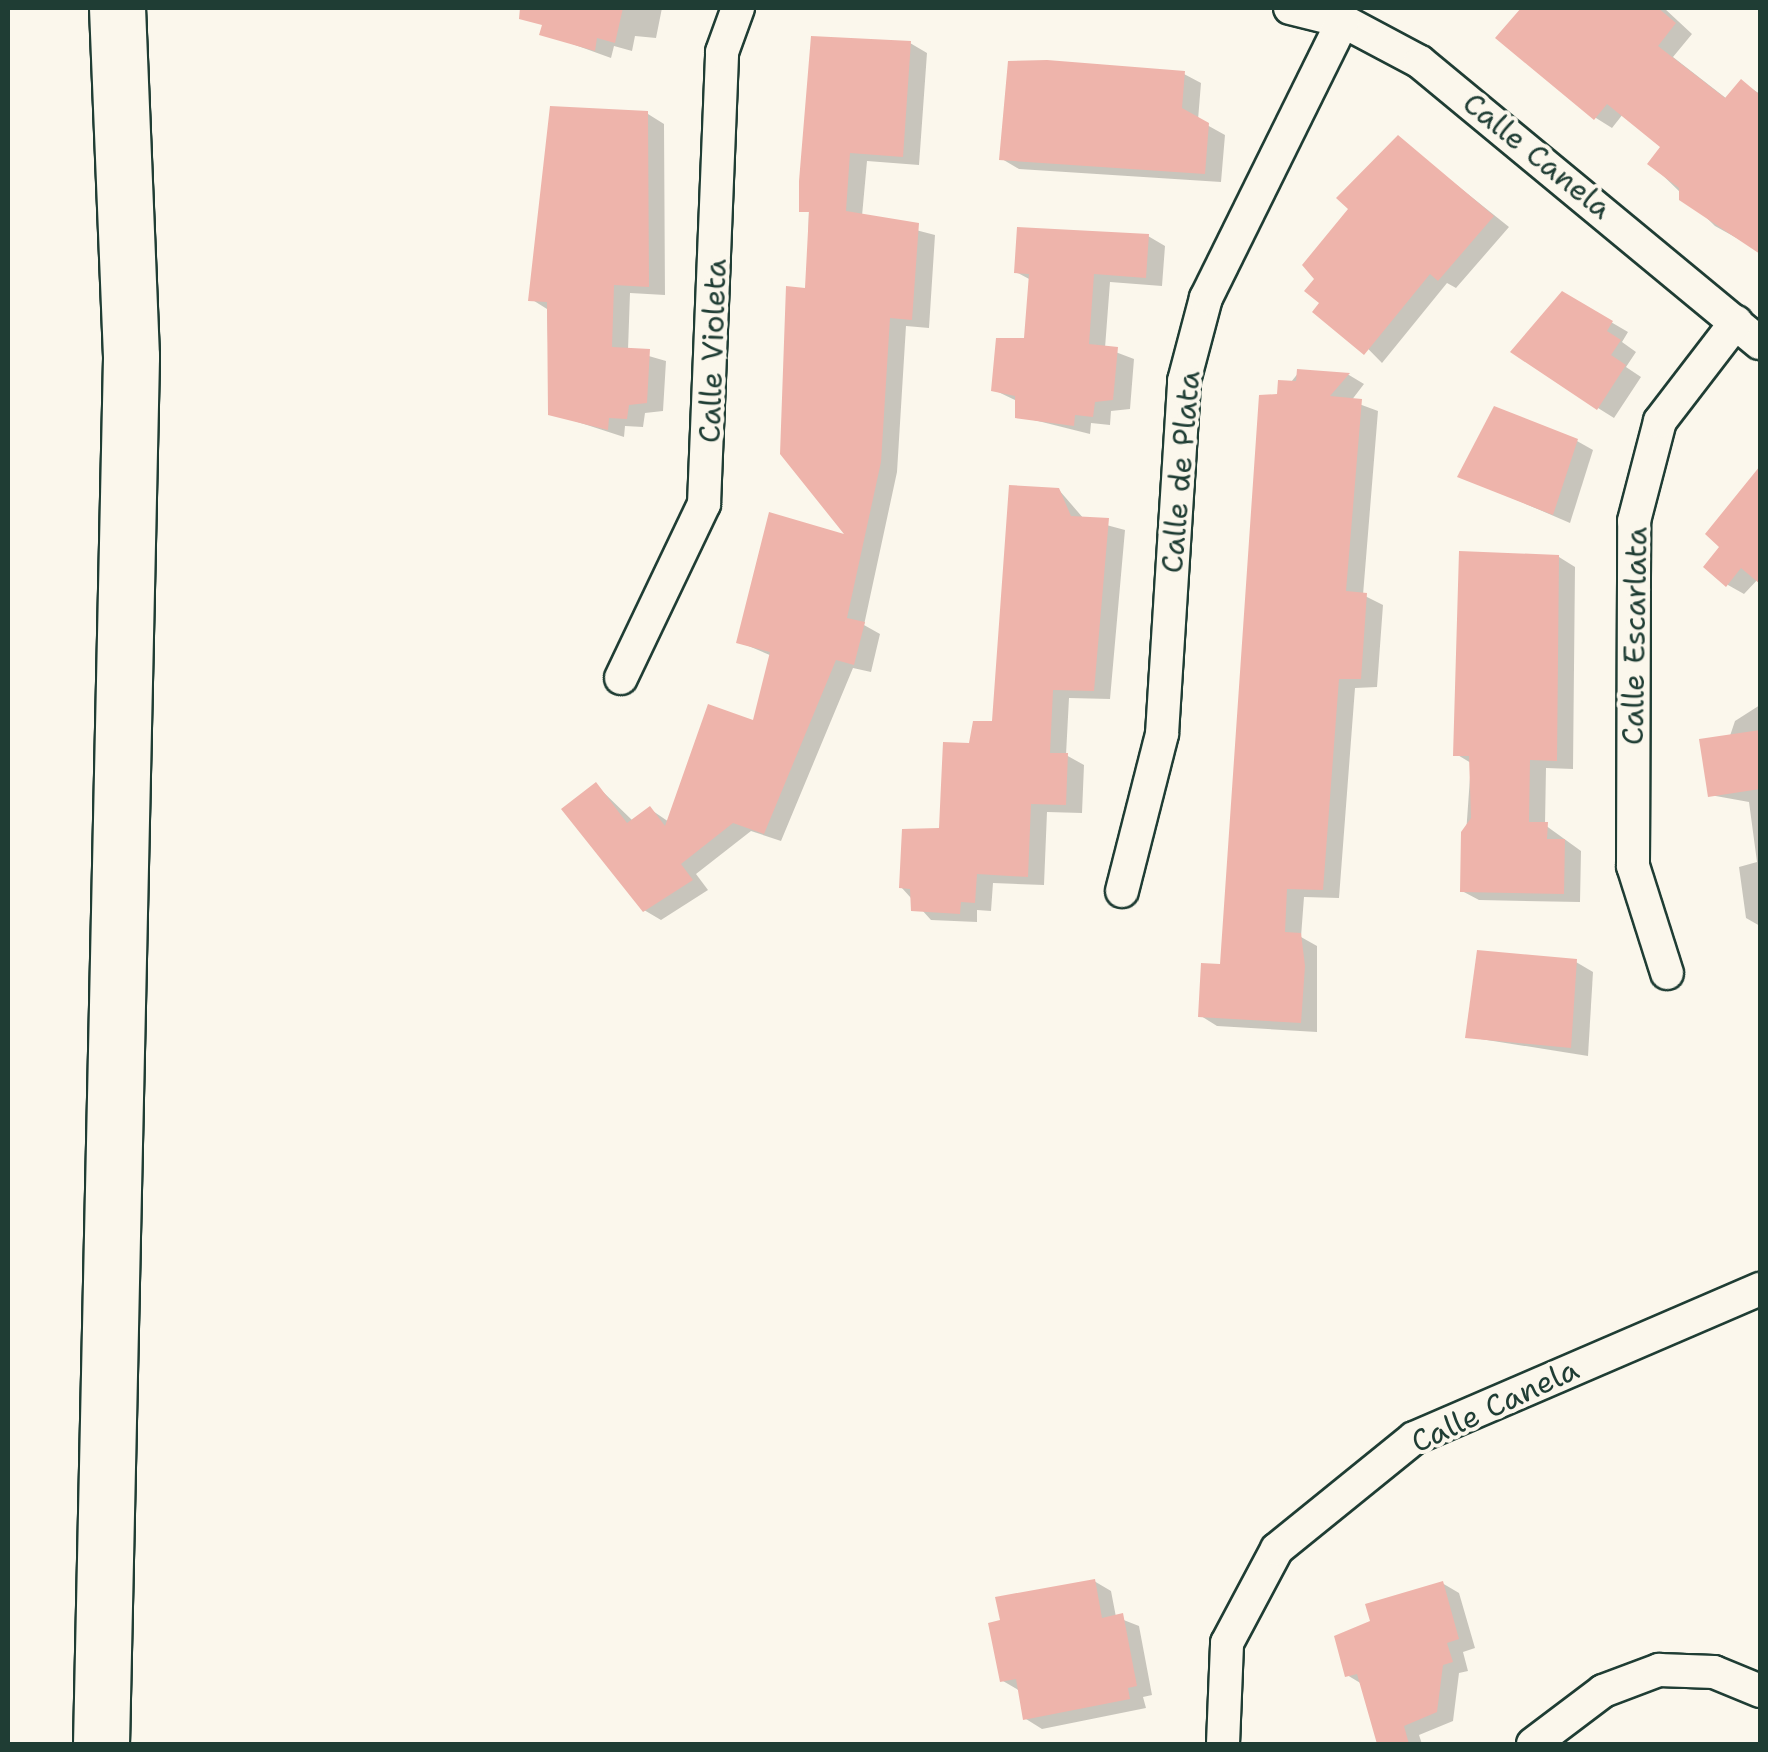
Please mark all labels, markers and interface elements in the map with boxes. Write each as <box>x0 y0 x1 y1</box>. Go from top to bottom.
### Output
street label: Calle Canela <box>1455 85 1619 227</box>
street label: Calle Violeta <box>692 258 734 444</box>
street label: Calle de Plata <box>1154 369 1208 575</box>
street label: Calle Escarlata <box>1615 526 1655 746</box>
street label: Calle Canela <box>1405 1351 1585 1461</box>

